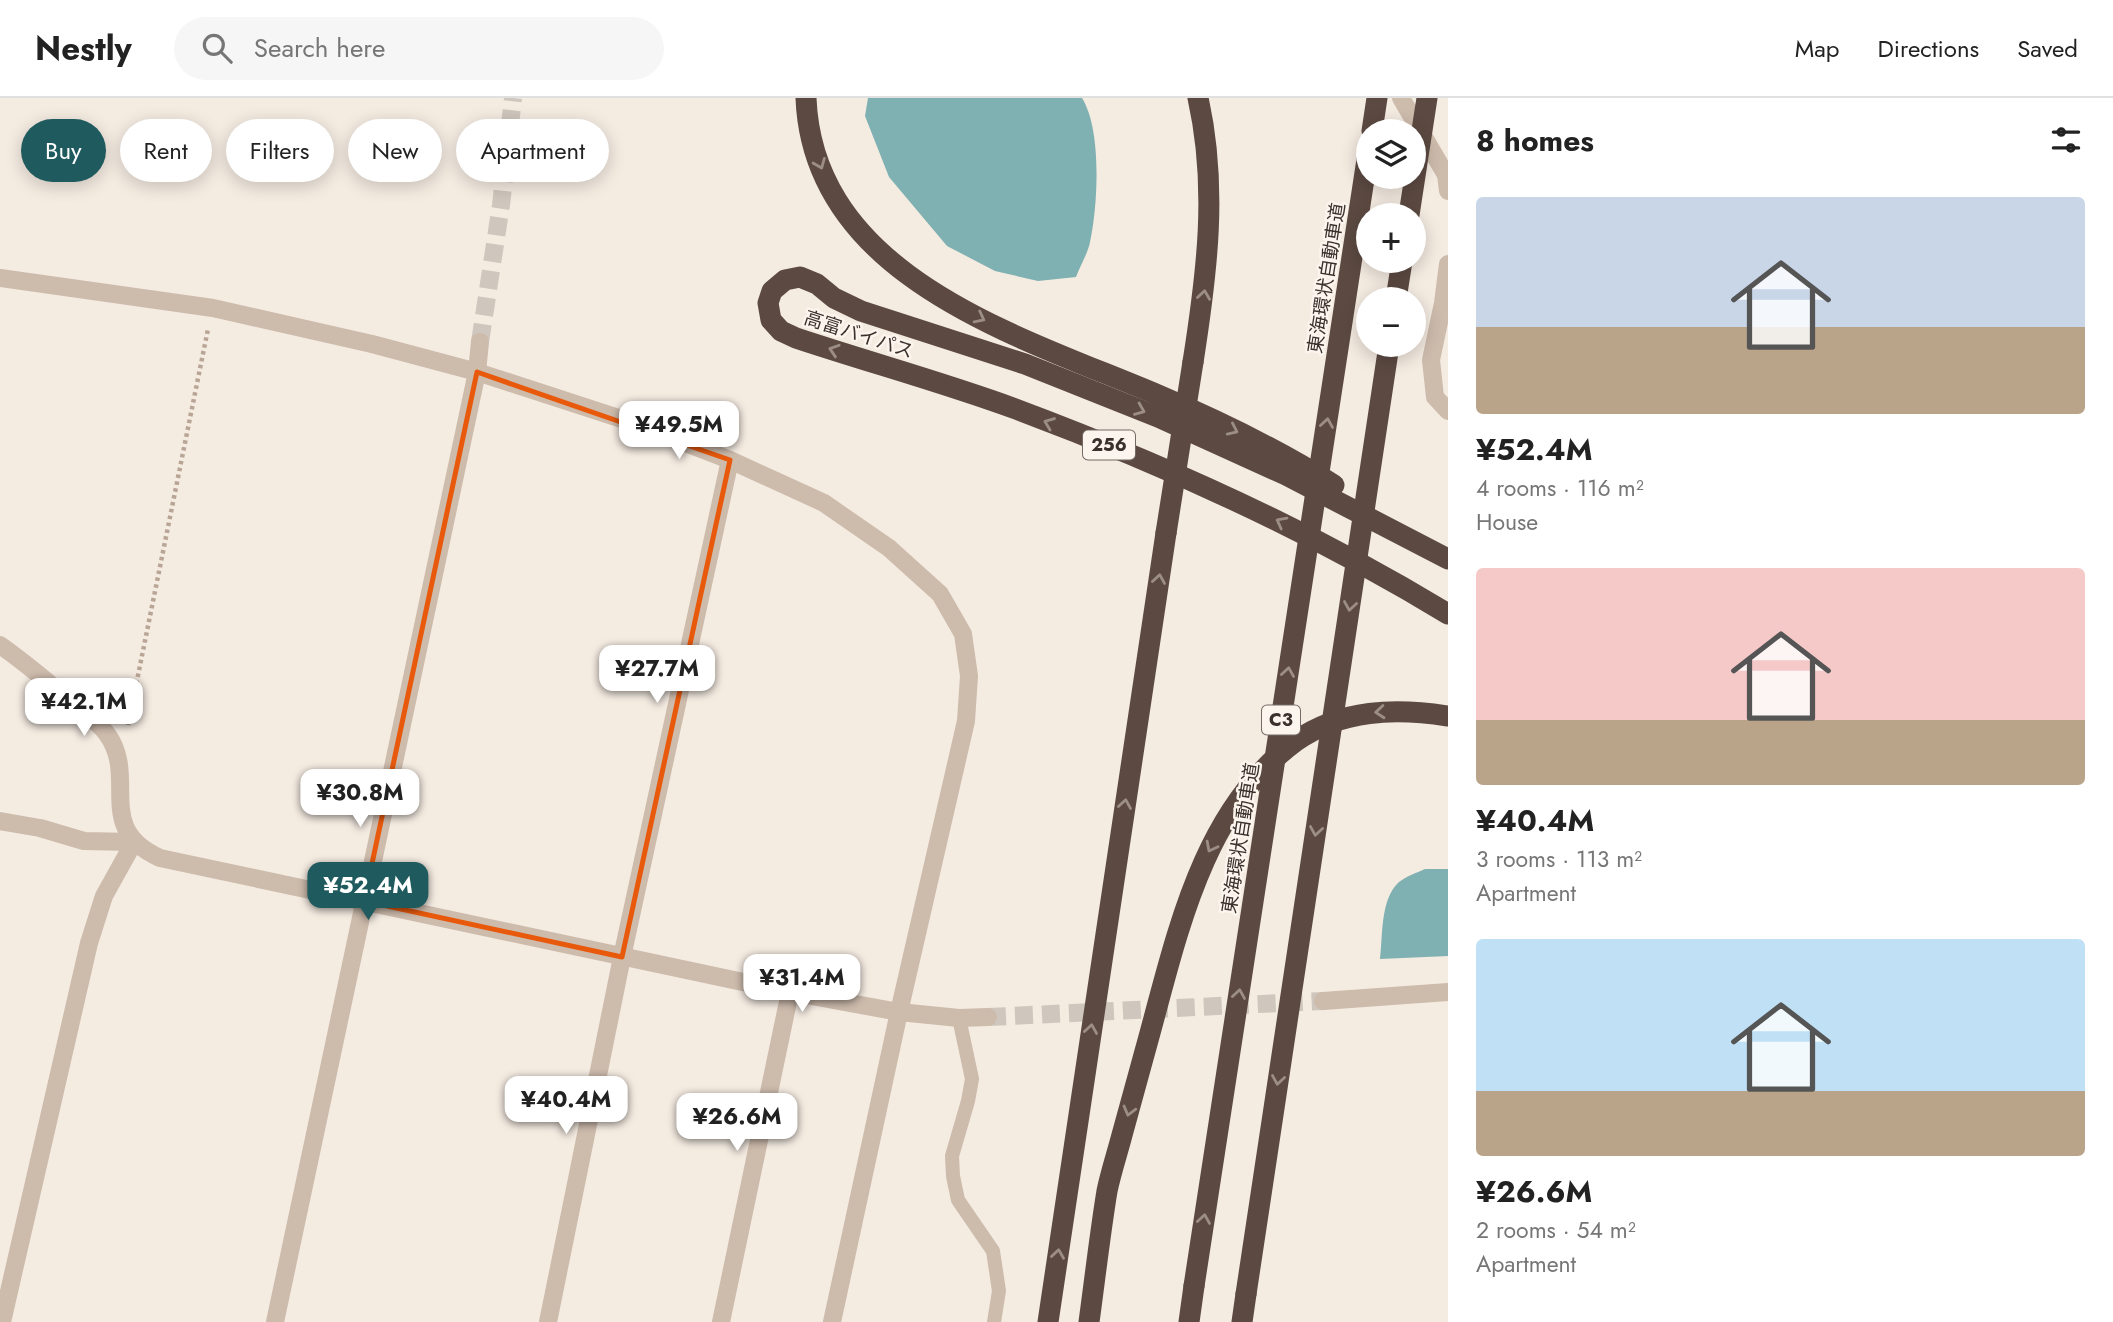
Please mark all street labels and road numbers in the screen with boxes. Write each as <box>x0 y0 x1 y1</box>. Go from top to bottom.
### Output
street label: 東海環状自動車道 <box>1301 201 1352 355</box>
street label: 高富バイパス <box>801 304 917 365</box>
road number: 256 <box>1083 430 1135 460</box>
road number: C3 <box>1262 706 1300 734</box>
street label: 東海環状自動車道 <box>1215 761 1266 915</box>

